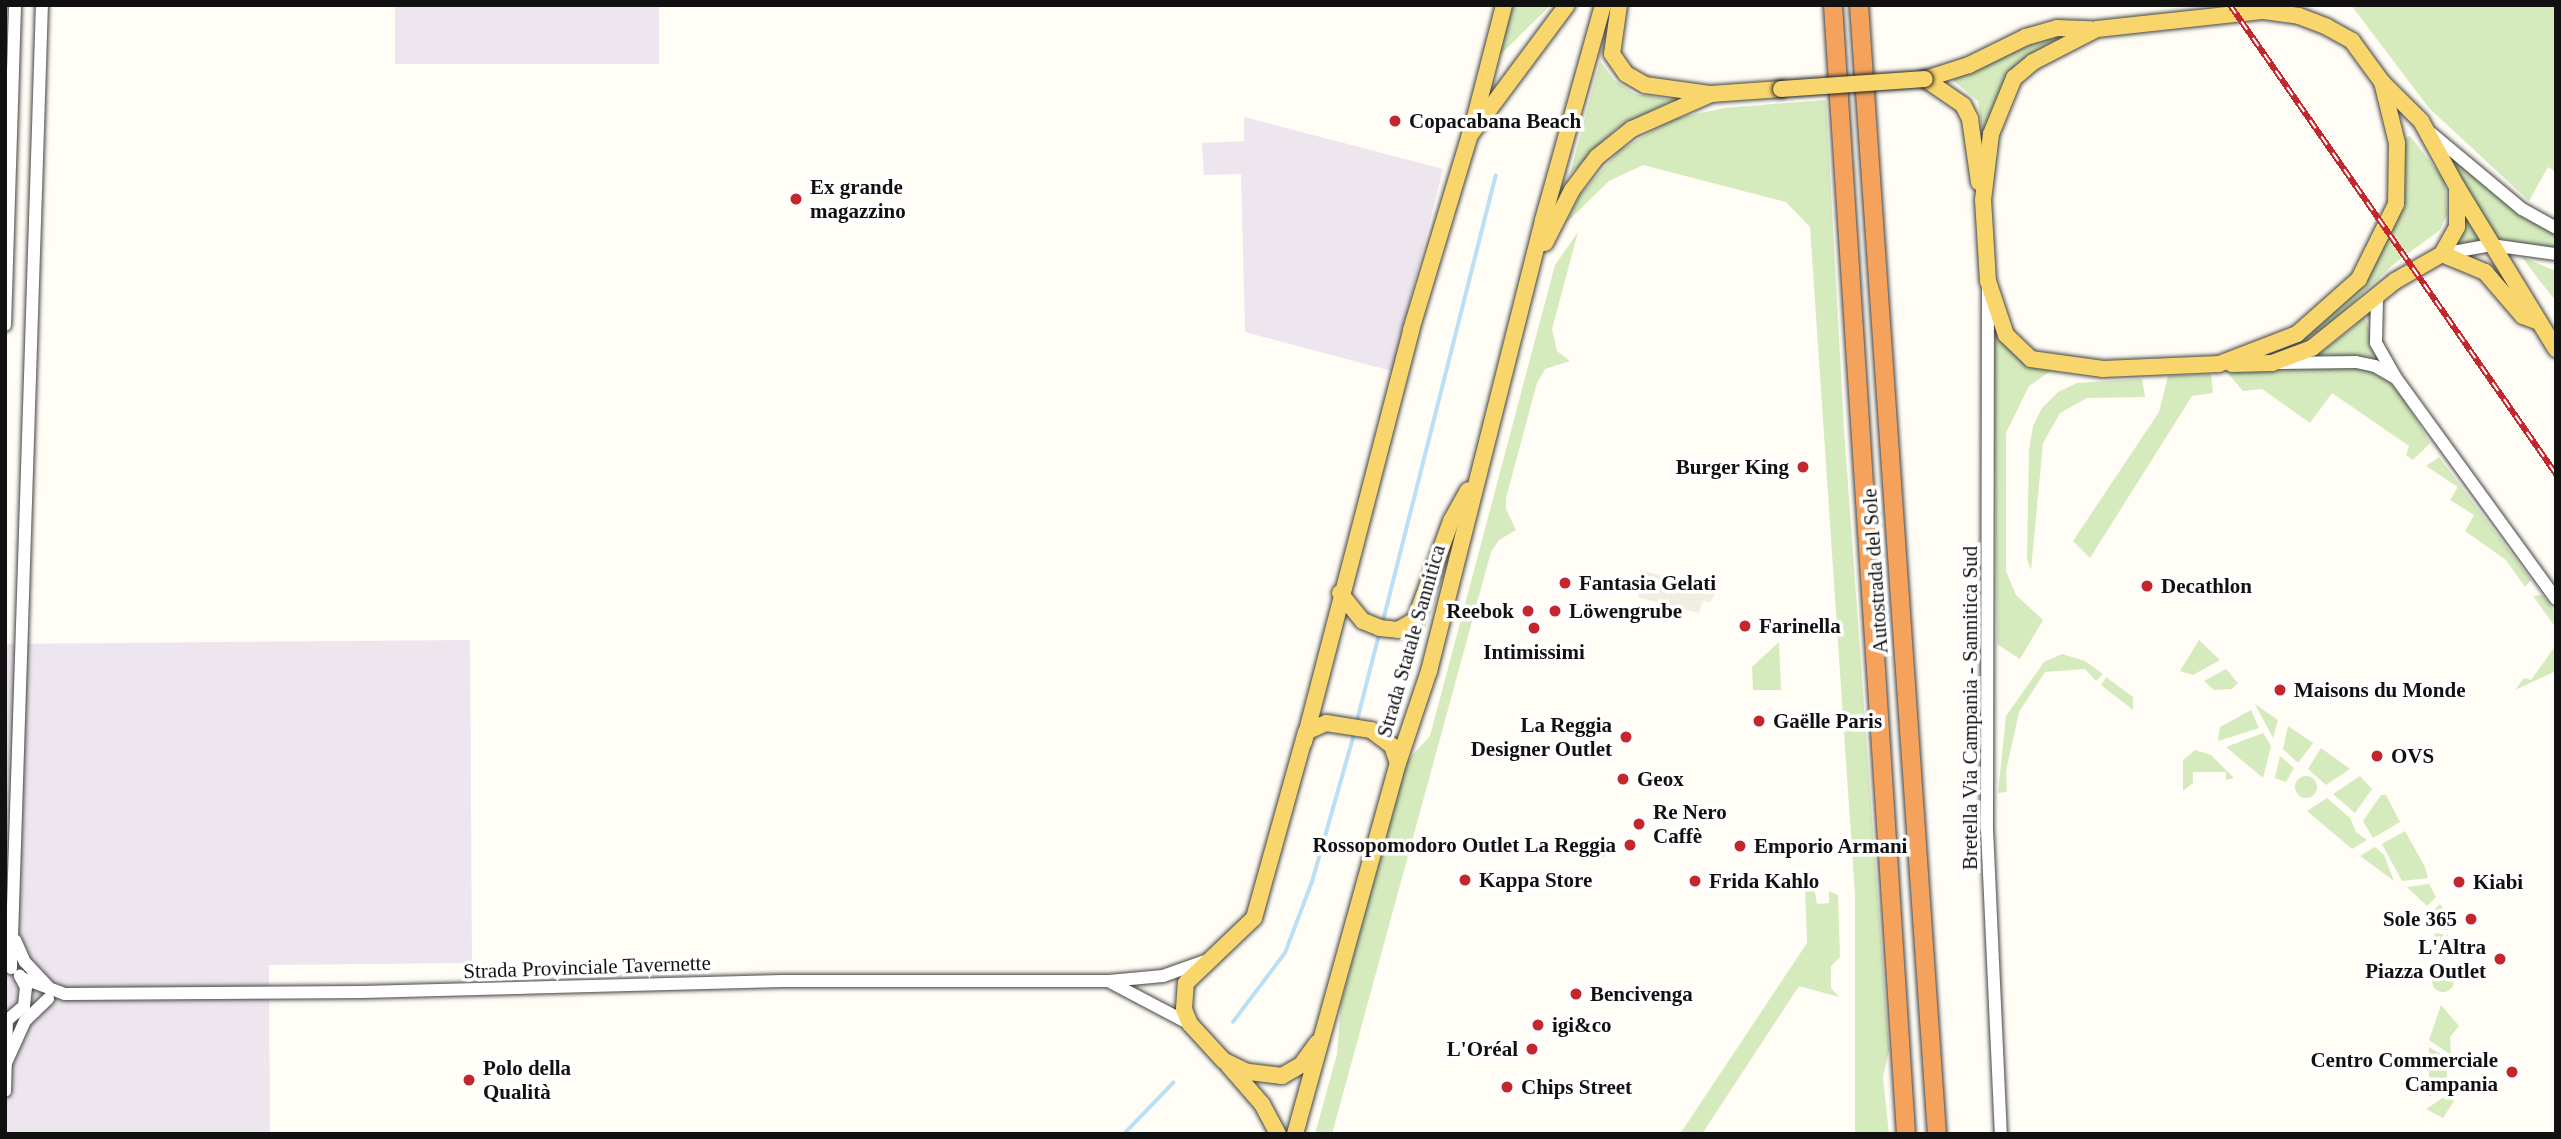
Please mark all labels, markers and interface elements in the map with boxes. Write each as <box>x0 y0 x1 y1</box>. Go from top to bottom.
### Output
place label: Copacabana Beach <box>1409 108 1581 134</box>
marker: Copacabana Beach <box>1387 113 1403 129</box>
place label: Ex grande magazzino <box>810 174 906 224</box>
marker: Ex grande magazzino <box>788 191 804 207</box>
place label: Burger King <box>1675 454 1789 480</box>
marker: Burger King <box>1795 459 1811 475</box>
street label: Autostrada del Sole <box>1857 488 1893 654</box>
street label: Strada Statale Sannitica <box>1371 542 1451 740</box>
street label: Bretella Via Campania - Sannitica Sud <box>1957 546 1983 870</box>
place label: Fantasia Gelati <box>1579 570 1716 596</box>
place label: Decathlon <box>2161 573 2252 599</box>
marker: Fantasia Gelati <box>1557 575 1573 591</box>
marker: Decathlon <box>2139 578 2155 594</box>
place label: Reebok <box>1446 598 1514 624</box>
place label: Löwengrube <box>1569 598 1682 624</box>
marker: Reebok <box>1520 603 1536 619</box>
marker: Löwengrube <box>1547 603 1563 619</box>
place label: Farinella <box>1759 613 1841 639</box>
marker: Farinella <box>1737 618 1753 634</box>
marker: Intimissimi <box>1526 620 1542 636</box>
place label: Intimissimi <box>1483 639 1585 665</box>
place label: Maisons du Monde <box>2294 677 2466 703</box>
marker: Maisons du Monde <box>2272 682 2288 698</box>
place label: Gaëlle Paris <box>1773 708 1882 734</box>
place label: La Reggia Designer Outlet <box>1470 712 1612 762</box>
marker: Gaëlle Paris <box>1751 713 1767 729</box>
marker: La Reggia Designer Outlet <box>1618 729 1634 745</box>
place label: OVS <box>2391 743 2434 769</box>
marker: OVS <box>2369 748 2385 764</box>
place label: Geox <box>1637 766 1684 792</box>
marker: Geox <box>1615 771 1631 787</box>
place label: Re Nero Caffè <box>1653 799 1727 849</box>
marker: Re Nero Caffè <box>1631 816 1647 832</box>
place label: Rossopomodoro Outlet La Reggia <box>1312 832 1616 858</box>
place label: Emporio Armani <box>1754 833 1909 859</box>
marker: Rossopomodoro Outlet La Reggia <box>1622 837 1638 853</box>
marker: Emporio Armani <box>1732 838 1748 854</box>
place label: Kappa Store <box>1479 867 1592 893</box>
place label: Frida Kahlo <box>1709 868 1819 894</box>
place label: Kiabi <box>2473 869 2523 895</box>
marker: Kappa Store <box>1457 872 1473 888</box>
marker: Frida Kahlo <box>1687 873 1703 889</box>
marker: Kiabi <box>2451 874 2467 890</box>
place label: Sole 365 <box>2383 906 2457 932</box>
marker: Sole 365 <box>2463 911 2479 927</box>
place label: L'Altra Piazza Outlet <box>2365 934 2486 984</box>
street label: Strada Provinciale Tavernette <box>463 950 711 984</box>
marker: L'Altra Piazza Outlet <box>2492 951 2508 967</box>
place label: Bencivenga <box>1590 981 1693 1007</box>
marker: Bencivenga <box>1568 986 1584 1002</box>
place label: igi&co <box>1552 1012 1611 1038</box>
marker: igi&co <box>1530 1017 1546 1033</box>
place label: L'Oréal <box>1447 1036 1518 1062</box>
marker: L'Oréal <box>1524 1041 1540 1057</box>
place label: Centro Commerciale Campania <box>2310 1047 2498 1097</box>
place label: Polo della Qualità <box>483 1055 571 1105</box>
marker: Centro Commerciale Campania <box>2504 1064 2520 1080</box>
marker: Polo della Qualità <box>461 1072 477 1088</box>
place label: Chips Street <box>1521 1074 1632 1100</box>
marker: Chips Street <box>1499 1079 1515 1095</box>

